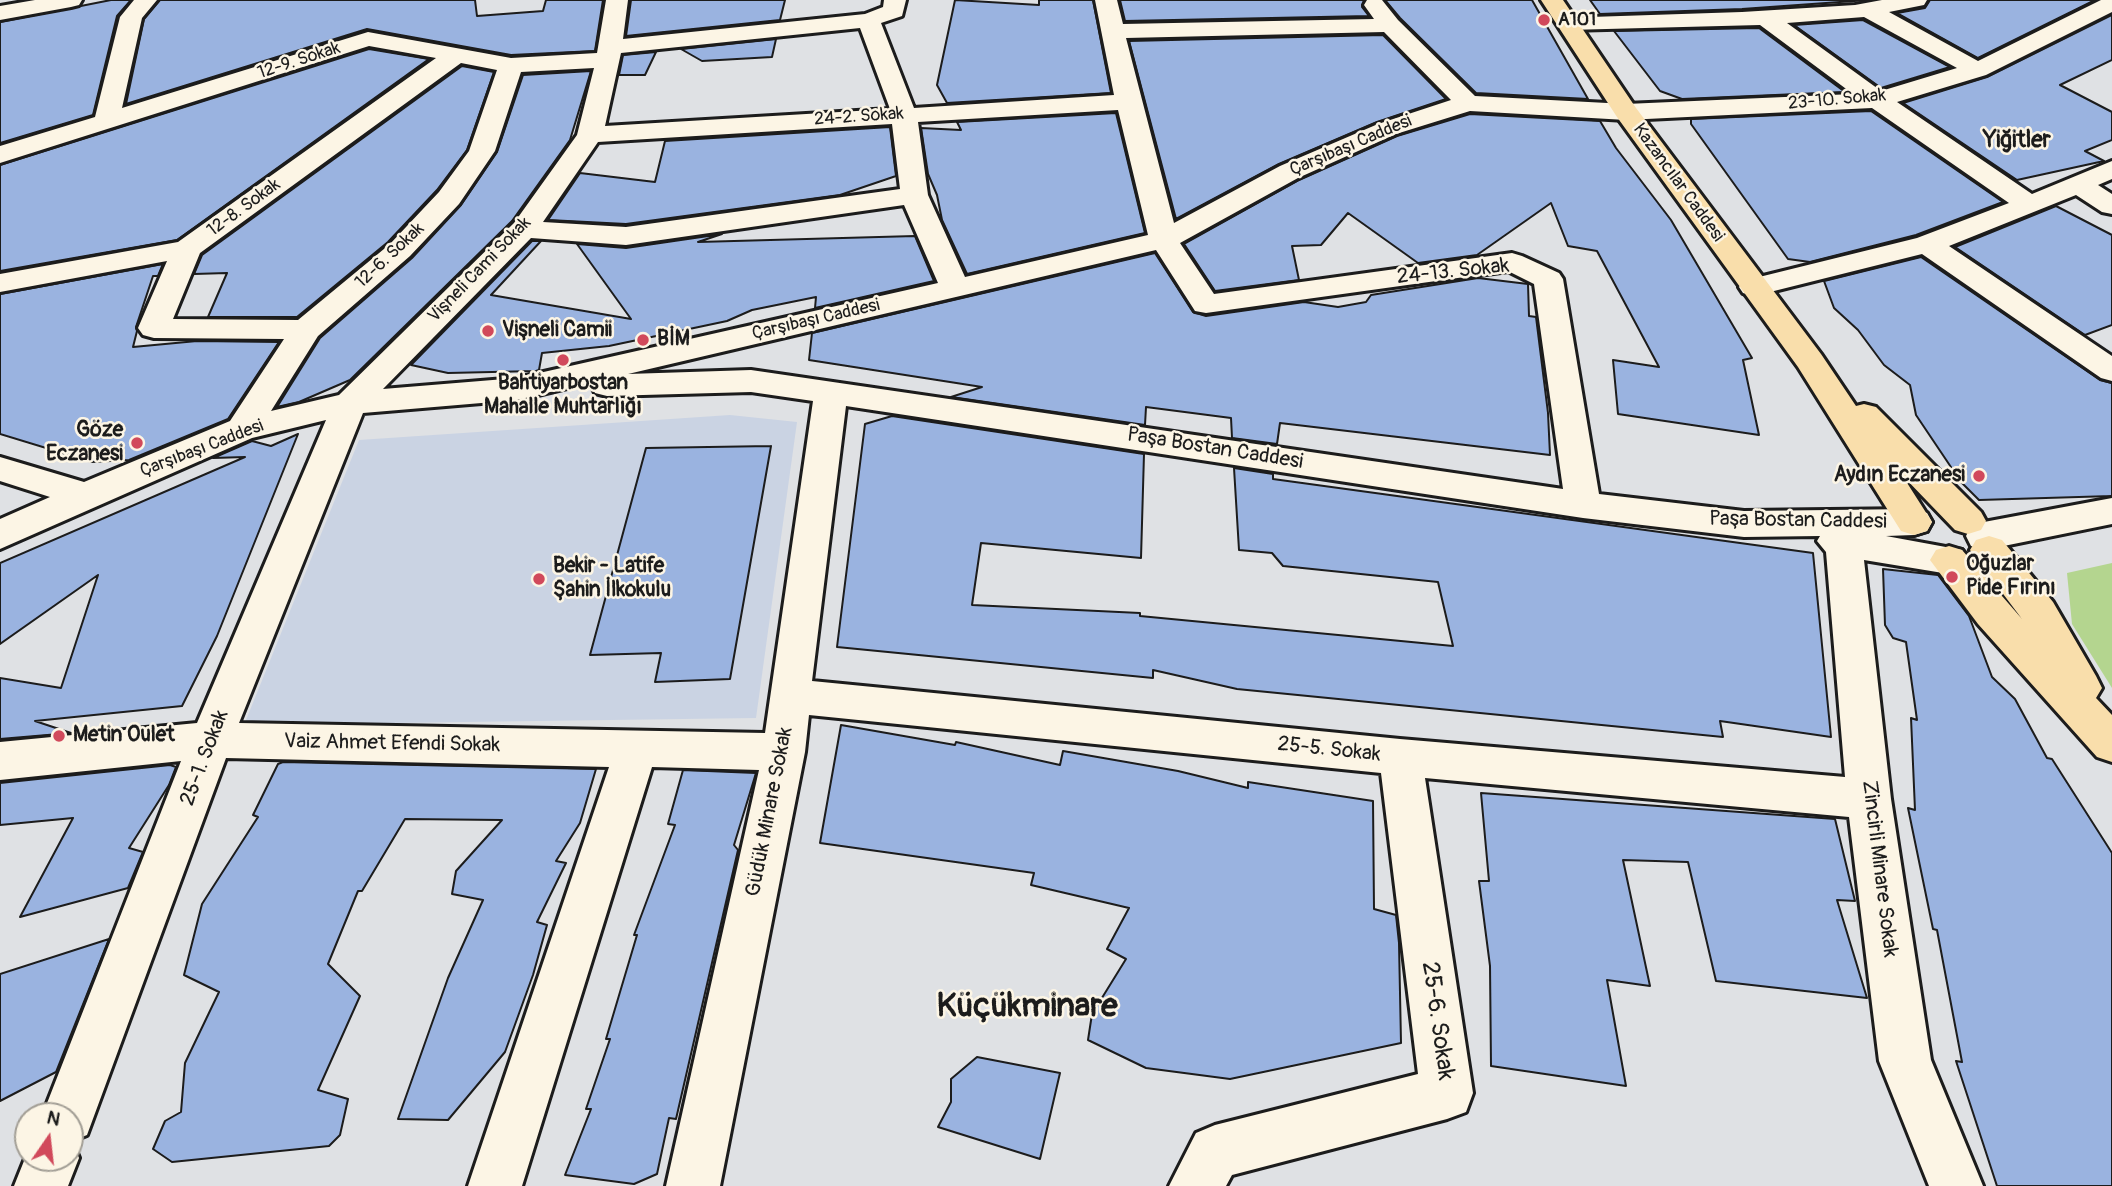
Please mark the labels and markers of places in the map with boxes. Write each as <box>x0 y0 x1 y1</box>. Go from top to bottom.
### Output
place label: A101 <box>1558 9 1596 31</box>
marker: A101 <box>1536 12 1552 28</box>
place label: Vişneli Camii <box>502 318 612 344</box>
marker: Vişneli Camii <box>480 323 496 339</box>
place label: BİM <box>657 327 690 353</box>
marker: BİM <box>635 332 651 348</box>
marker: Bahtiyarbostan Mahalle Muhtarlığı <box>555 352 571 368</box>
place label: Bahtiyarbostan Mahalle Muhtarlığı <box>484 371 642 421</box>
place label: Göze Eczanesi <box>46 418 123 468</box>
marker: Göze Eczanesi <box>129 435 145 451</box>
place label: Aydın Eczanesi <box>1834 463 1965 489</box>
marker: Aydın Eczanesi <box>1971 468 1987 484</box>
place label: Oğuzlar Pide Fırını <box>1966 552 2056 602</box>
place label: Bekir - Latife Şahin İlkokulu <box>553 554 671 604</box>
marker: Oğuzlar Pide Fırını <box>1944 569 1960 585</box>
marker: Bekir - Latife Şahin İlkokulu <box>531 571 547 587</box>
place label: Metin Oulet <box>73 723 175 749</box>
marker: Metin Oulet <box>51 728 67 744</box>

